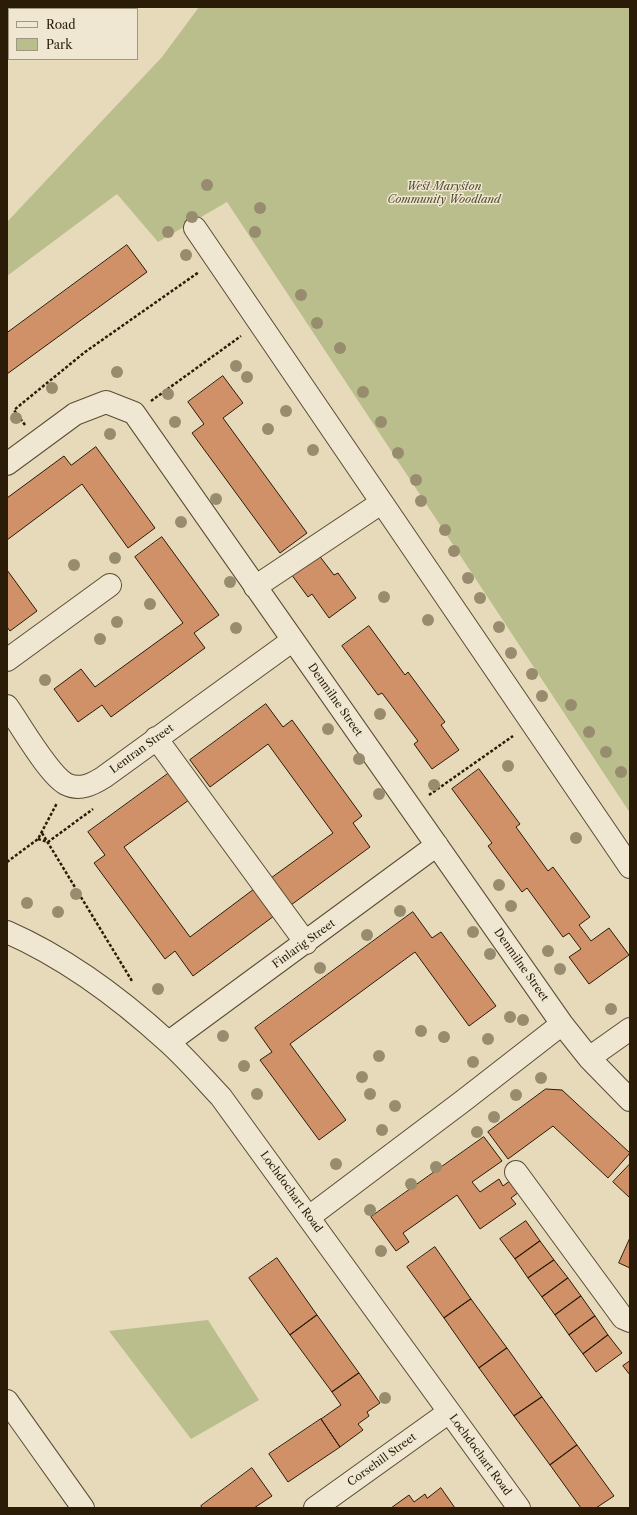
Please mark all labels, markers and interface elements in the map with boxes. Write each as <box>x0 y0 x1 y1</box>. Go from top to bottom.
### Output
legend <box>8 8 138 60</box>
text: Road <box>46 17 76 32</box>
text: Park <box>46 37 72 52</box>
park label: West Maryston Community Woodland <box>387 180 501 206</box>
street label: Denmilne Street <box>305 661 365 739</box>
street label: Lentran Street <box>108 721 176 777</box>
street label: Finlarig Street <box>270 917 338 971</box>
street label: Denmilne Street <box>491 926 551 1004</box>
street label: Lochdochart Road <box>257 1149 325 1235</box>
street label: Lochdochart Road <box>446 1412 514 1498</box>
street label: Corsehill Street <box>345 1431 419 1489</box>

